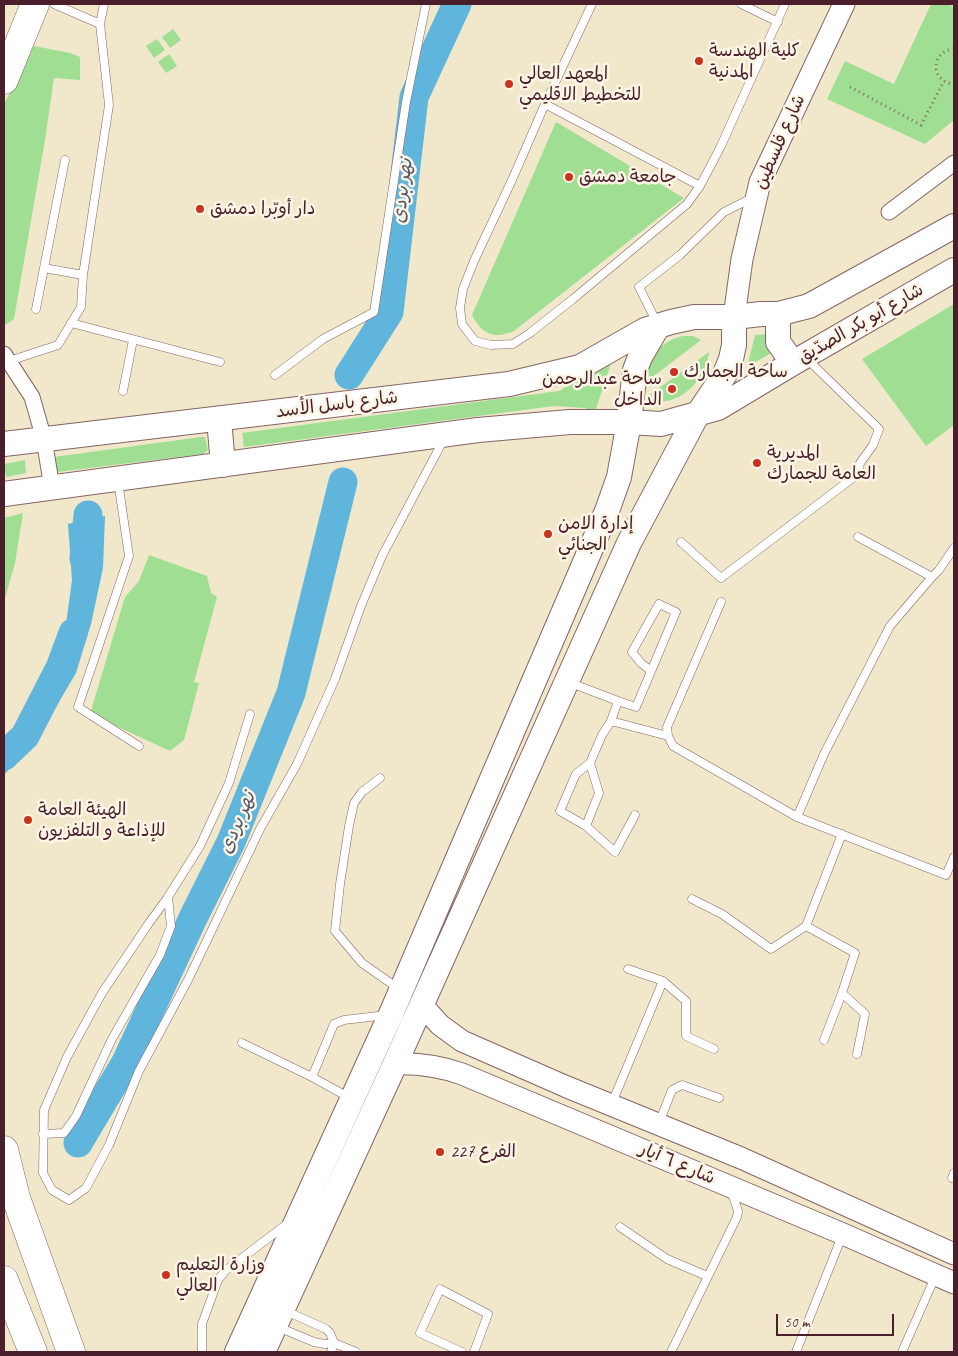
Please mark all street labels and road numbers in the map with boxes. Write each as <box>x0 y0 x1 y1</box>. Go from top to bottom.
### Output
street label: شارع فلسطين <box>750 91 810 193</box>
street label: شارع أبو بكر الصدّيق <box>794 279 928 369</box>
street label: شارع باسل الأسد <box>275 387 399 423</box>
street label: شارع ٦ أيار <box>636 1138 718 1190</box>

